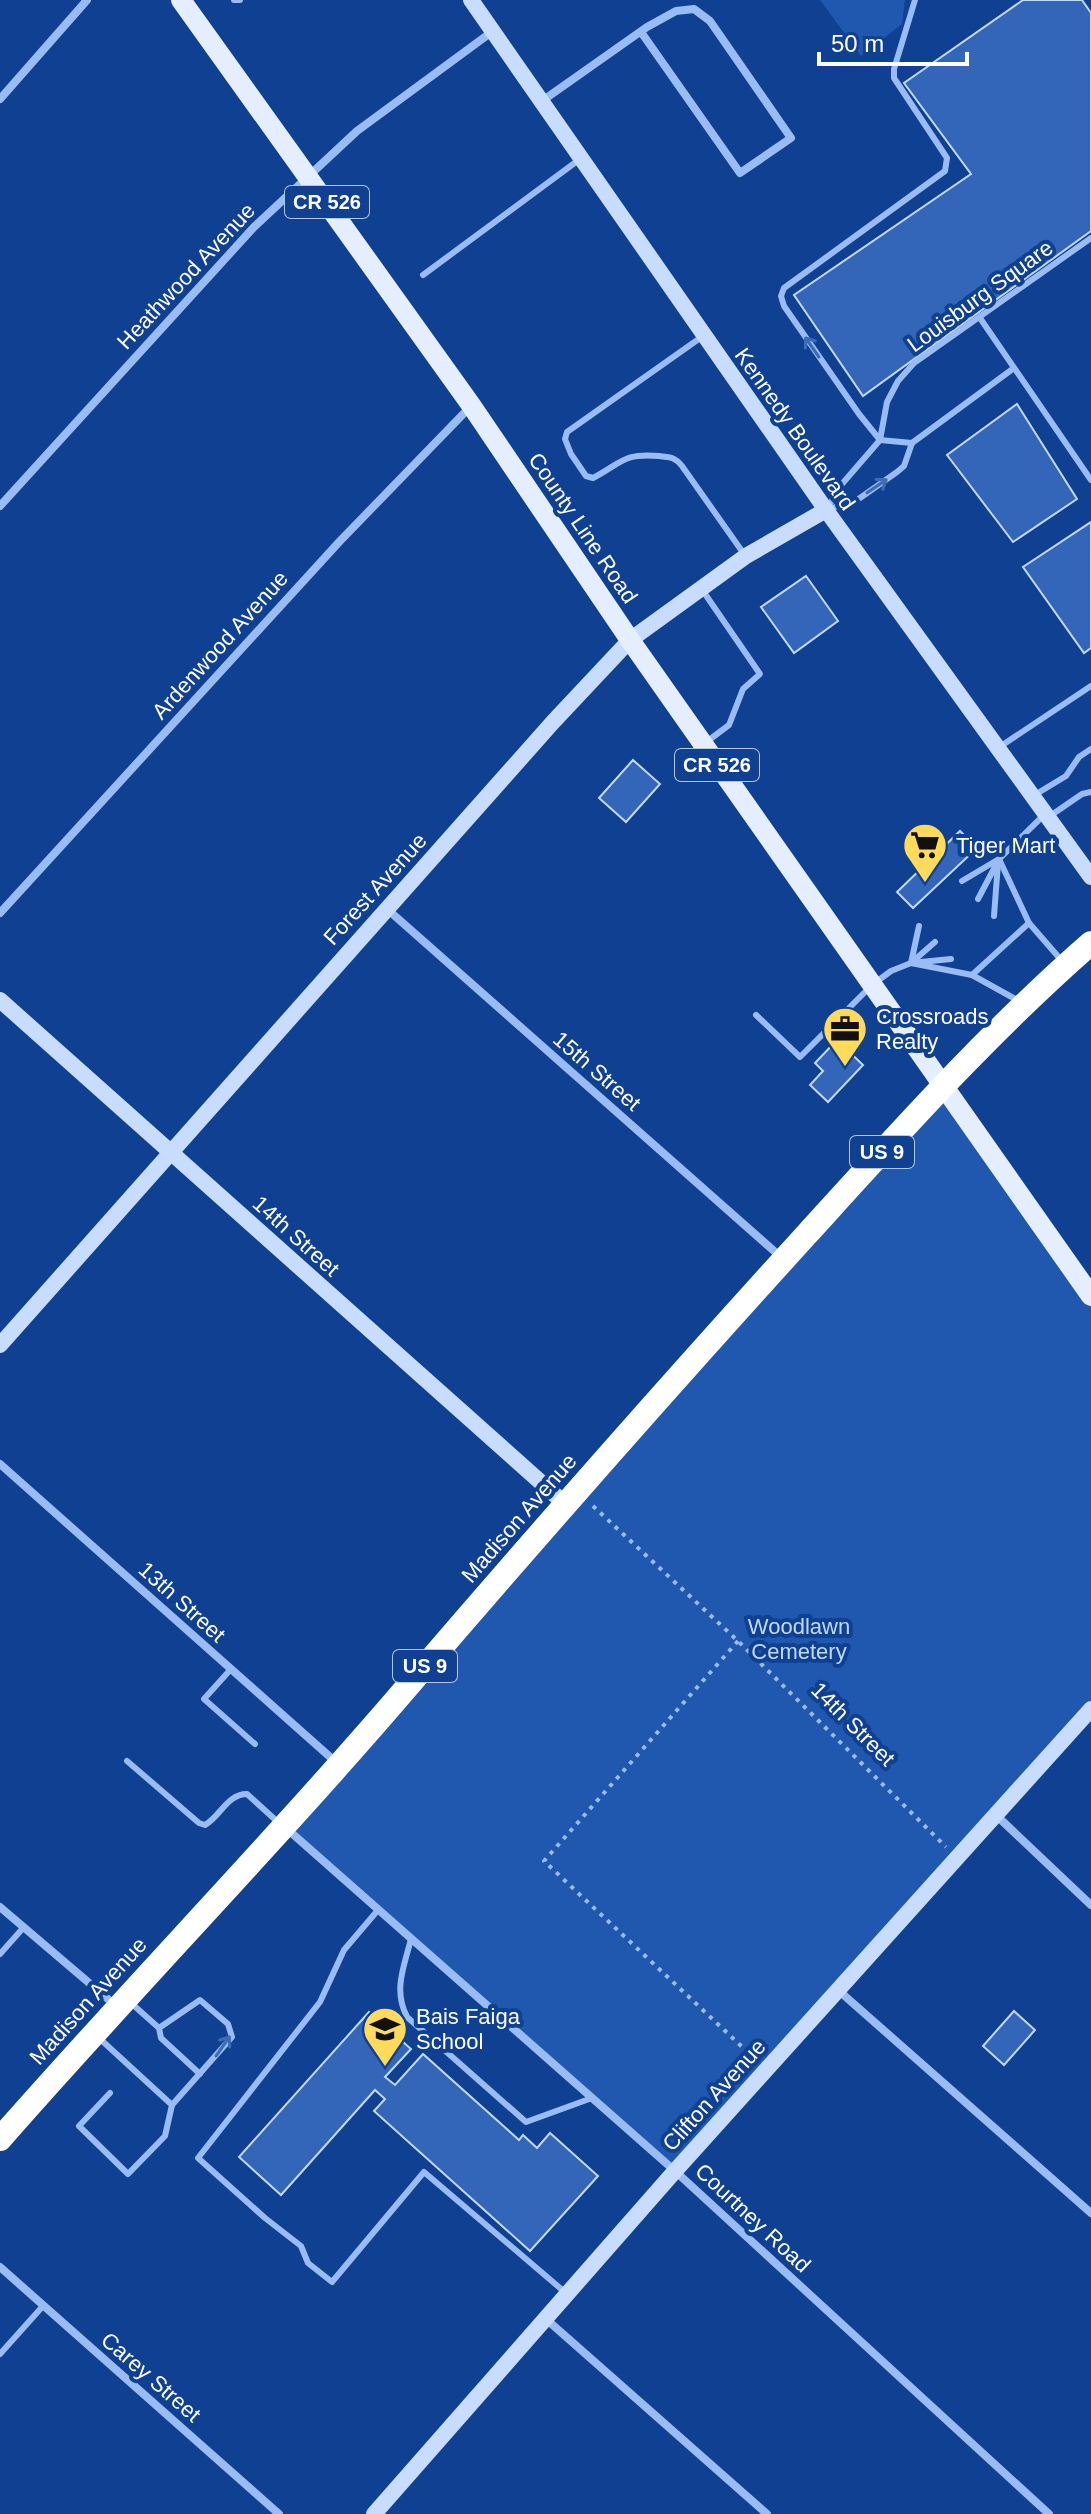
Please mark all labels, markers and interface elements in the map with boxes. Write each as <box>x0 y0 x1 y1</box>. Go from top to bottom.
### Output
scale bar <box>819 16 967 66</box>
text: 50 m <box>831 30 884 57</box>
road number: CR 526 <box>285 186 369 218</box>
street label: Heathwood Avenue <box>112 198 260 354</box>
street label: Louisburg Square <box>902 235 1058 357</box>
one-way arrow <box>804 337 820 359</box>
street label: Kennedy Boulevard <box>730 343 860 515</box>
street label: County Line Road <box>523 448 643 608</box>
one-way arrow <box>866 478 888 494</box>
street label: Ardenwood Avenue <box>147 566 293 724</box>
road number: CR 526 <box>675 749 759 781</box>
supermarket icon: Tiger Mart <box>901 821 949 884</box>
street label: Forest Avenue <box>318 828 432 950</box>
place label: Tiger Mart <box>956 833 1055 858</box>
place label: Crossroads Realty <box>876 1004 988 1054</box>
office icon: Crossroads Realty <box>821 1005 869 1068</box>
street label: 15th Street <box>548 1026 646 1116</box>
road number: US 9 <box>850 1136 914 1168</box>
street label: 14th Street <box>248 1191 344 1281</box>
street label: Madison Avenue <box>456 1449 582 1587</box>
street label: 13th Street <box>134 1557 230 1647</box>
park label: Woodlawn Cemetery <box>748 1614 850 1664</box>
road number: US 9 <box>393 1650 457 1682</box>
street label: 14th Street <box>806 1677 900 1771</box>
street label: Madison Avenue <box>24 1932 152 2070</box>
place label: Bais Faiga School <box>416 2004 521 2054</box>
school or university icon: Bais Faiga School <box>361 2005 409 2068</box>
street label: Clifton Avenue <box>657 2034 771 2156</box>
one-way arrow <box>214 2036 231 2057</box>
street label: Courtney Road <box>690 2158 816 2278</box>
street label: Carey Street <box>96 2327 206 2427</box>

